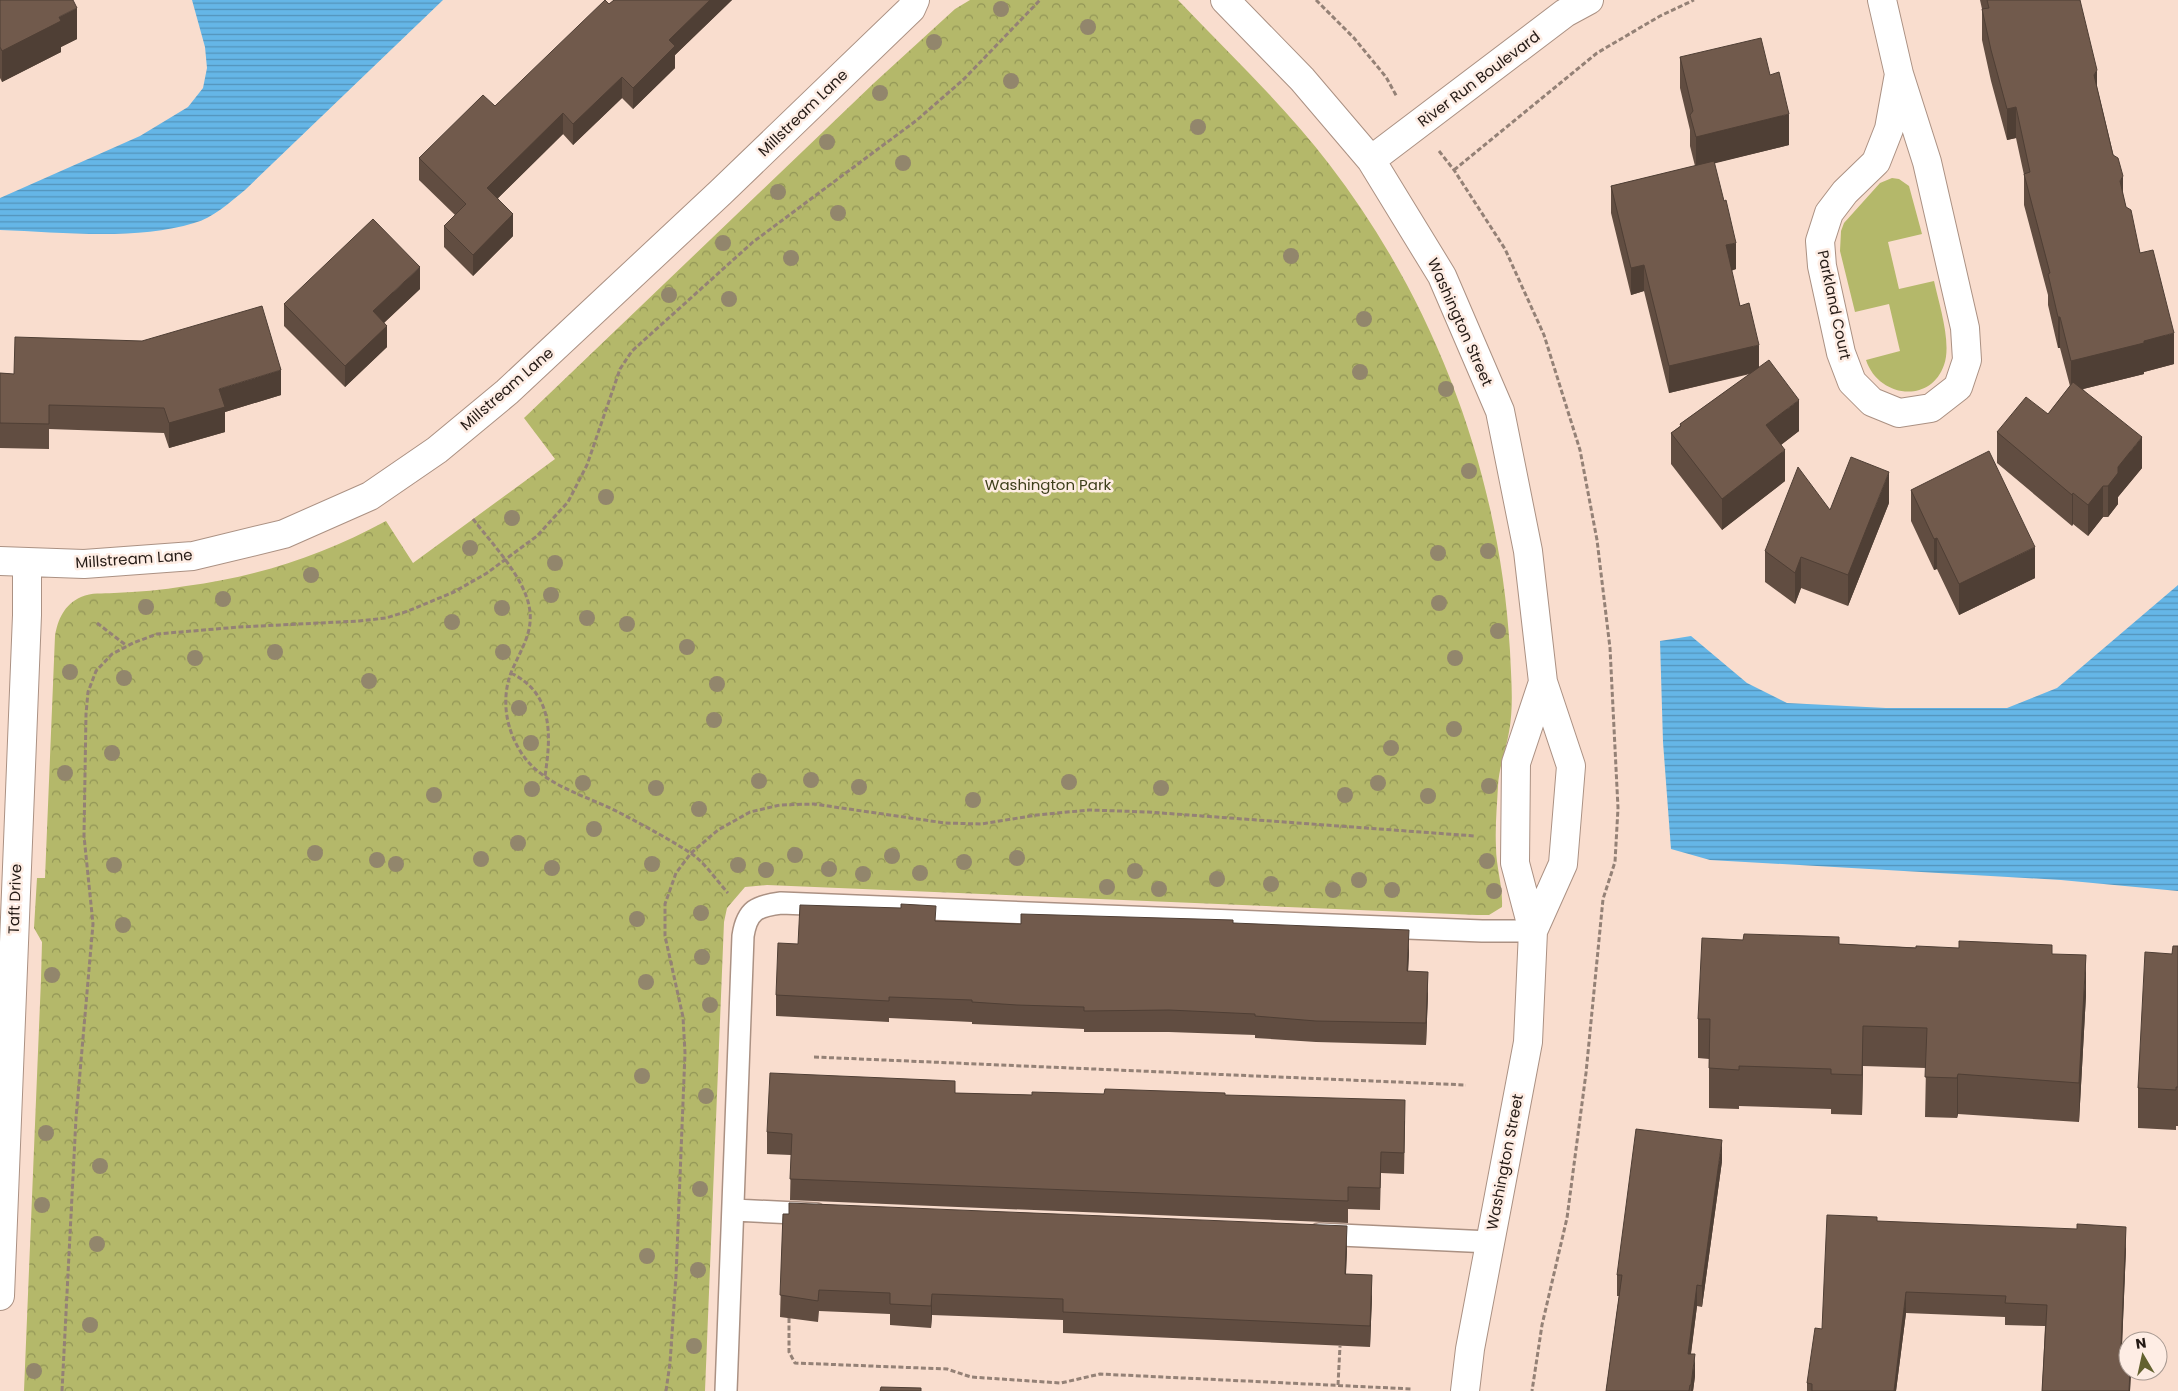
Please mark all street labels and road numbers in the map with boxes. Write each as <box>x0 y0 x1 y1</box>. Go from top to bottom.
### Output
street label: River Run Boulevard <box>1413 26 1544 132</box>
street label: Millstream Lane <box>753 64 852 161</box>
street label: Parkland Court <box>1813 248 1856 362</box>
street label: Washington Street <box>1423 254 1498 389</box>
street label: Millstream Lane <box>456 342 558 435</box>
street label: Millstream Lane <box>75 544 193 573</box>
street label: Taft Drive <box>3 864 26 934</box>
street label: Washington Street <box>1481 1092 1528 1232</box>

